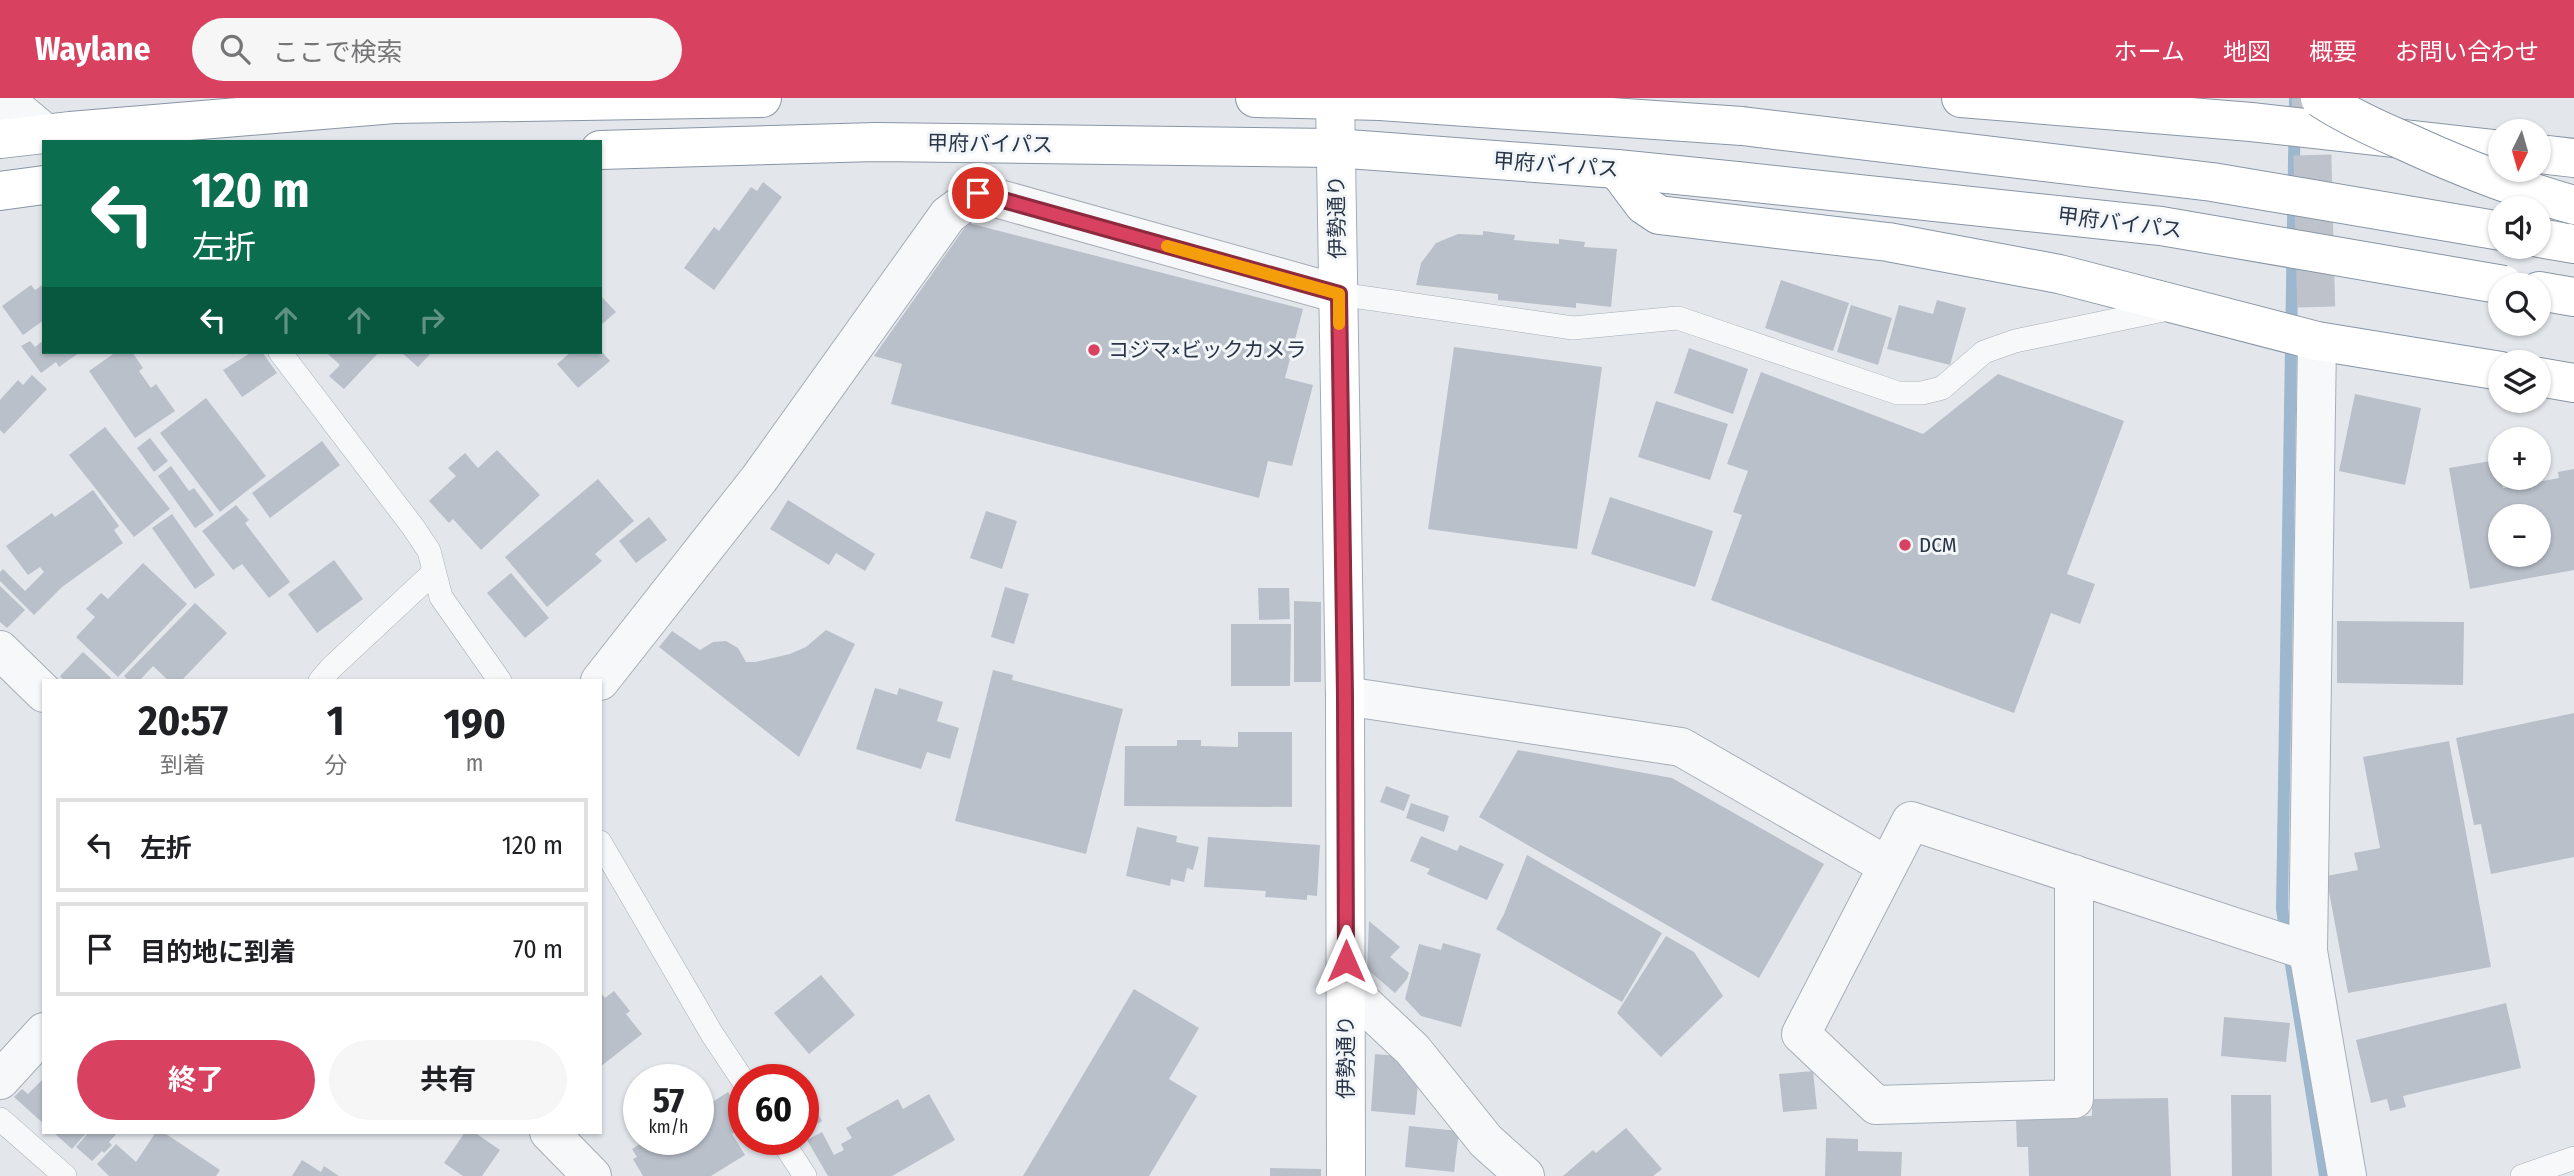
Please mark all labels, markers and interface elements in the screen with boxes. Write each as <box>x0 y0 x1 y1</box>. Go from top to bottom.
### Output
search box <box>192 18 682 81</box>
text: Waylane <box>35 29 150 69</box>
icon: search <box>216 30 254 68</box>
text: ここで検索 <box>272 37 402 68</box>
text: ホーム <box>2114 38 2185 66</box>
text: 地図 <box>2223 38 2271 66</box>
text: 概要 <box>2309 38 2357 66</box>
text: お問い合わせ <box>2395 38 2539 66</box>
north arrow <box>2488 119 2552 182</box>
map controls <box>2488 119 2551 567</box>
street label: 甲府バイパス <box>927 130 1053 158</box>
street label: 甲府バイパス <box>1492 148 1620 182</box>
text: 120 m <box>192 161 310 220</box>
pin <box>948 163 1008 223</box>
icon: left <box>77 168 168 259</box>
icon: arrive <box>959 174 997 212</box>
street label: 伊勢通り <box>1323 175 1351 259</box>
button: sound <box>2488 196 2551 259</box>
street label: 甲府バイパス <box>2056 202 2184 244</box>
text: 左折 <box>192 228 256 266</box>
button: search <box>2488 273 2551 336</box>
icon: left <box>194 301 232 339</box>
icon: ahead <box>267 301 305 339</box>
icon: ahead <box>340 301 378 339</box>
icon: right <box>413 301 451 339</box>
place label: コジマ×ビックカメラ <box>1108 337 1307 363</box>
marker: コジマ×ビックカメラ <box>1086 342 1102 358</box>
button: layers <box>2488 350 2551 413</box>
button: + <box>2488 427 2551 490</box>
button: − <box>2488 504 2551 567</box>
place label: DCM <box>1919 532 1957 558</box>
marker: DCM <box>1897 537 1913 553</box>
text: 20:57 <box>138 696 228 746</box>
text: 1 <box>327 696 345 746</box>
text: 190 <box>443 699 506 749</box>
text: m <box>466 749 483 777</box>
text: 到着 <box>160 751 206 779</box>
text: 分 <box>324 751 347 779</box>
icon: left <box>81 826 119 864</box>
text: 120 m <box>502 830 563 861</box>
text: 左折 <box>140 833 192 864</box>
position arrow <box>1309 924 1383 998</box>
icon: arrive <box>81 930 119 968</box>
text: 70 m <box>513 934 563 965</box>
text: 目的地に到着 <box>140 937 296 968</box>
street label: 伊勢通り <box>1333 1015 1359 1099</box>
button: 終了 <box>77 1040 315 1120</box>
button: 共有 <box>329 1040 567 1120</box>
speed limit sign: 60 <box>728 1064 819 1155</box>
text: 57 <box>653 1079 684 1121</box>
text: km/h <box>648 1116 689 1138</box>

